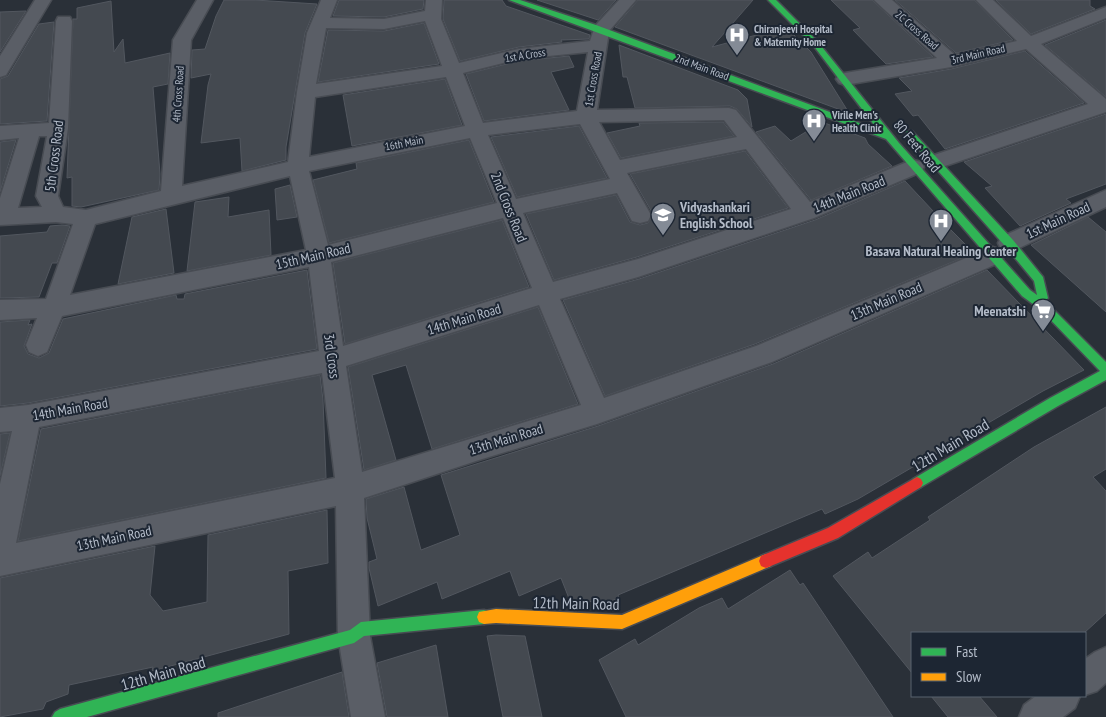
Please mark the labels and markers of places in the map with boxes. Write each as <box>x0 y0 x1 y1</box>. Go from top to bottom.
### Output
hospital icon: Chiranjeevi Hospital & Maternity Home <box>724 22 750 56</box>
place label: Chiranjeevi Hospital & Maternity Home <box>754 22 833 49</box>
hospital icon: Virile Men's Health Clinic <box>801 108 827 142</box>
place label: Virile Men's Health Clinic <box>831 108 882 135</box>
place label: Vidyashankari English School <box>679 198 753 232</box>
school or university icon: Vidyashankari English School <box>650 202 676 236</box>
hospital icon: Basava Natural Healing Center <box>928 208 954 242</box>
place label: Basava Natural Healing Center <box>866 242 1017 260</box>
supermarket icon: Meenatshi <box>1030 298 1056 332</box>
place label: Meenatshi <box>974 302 1026 320</box>

